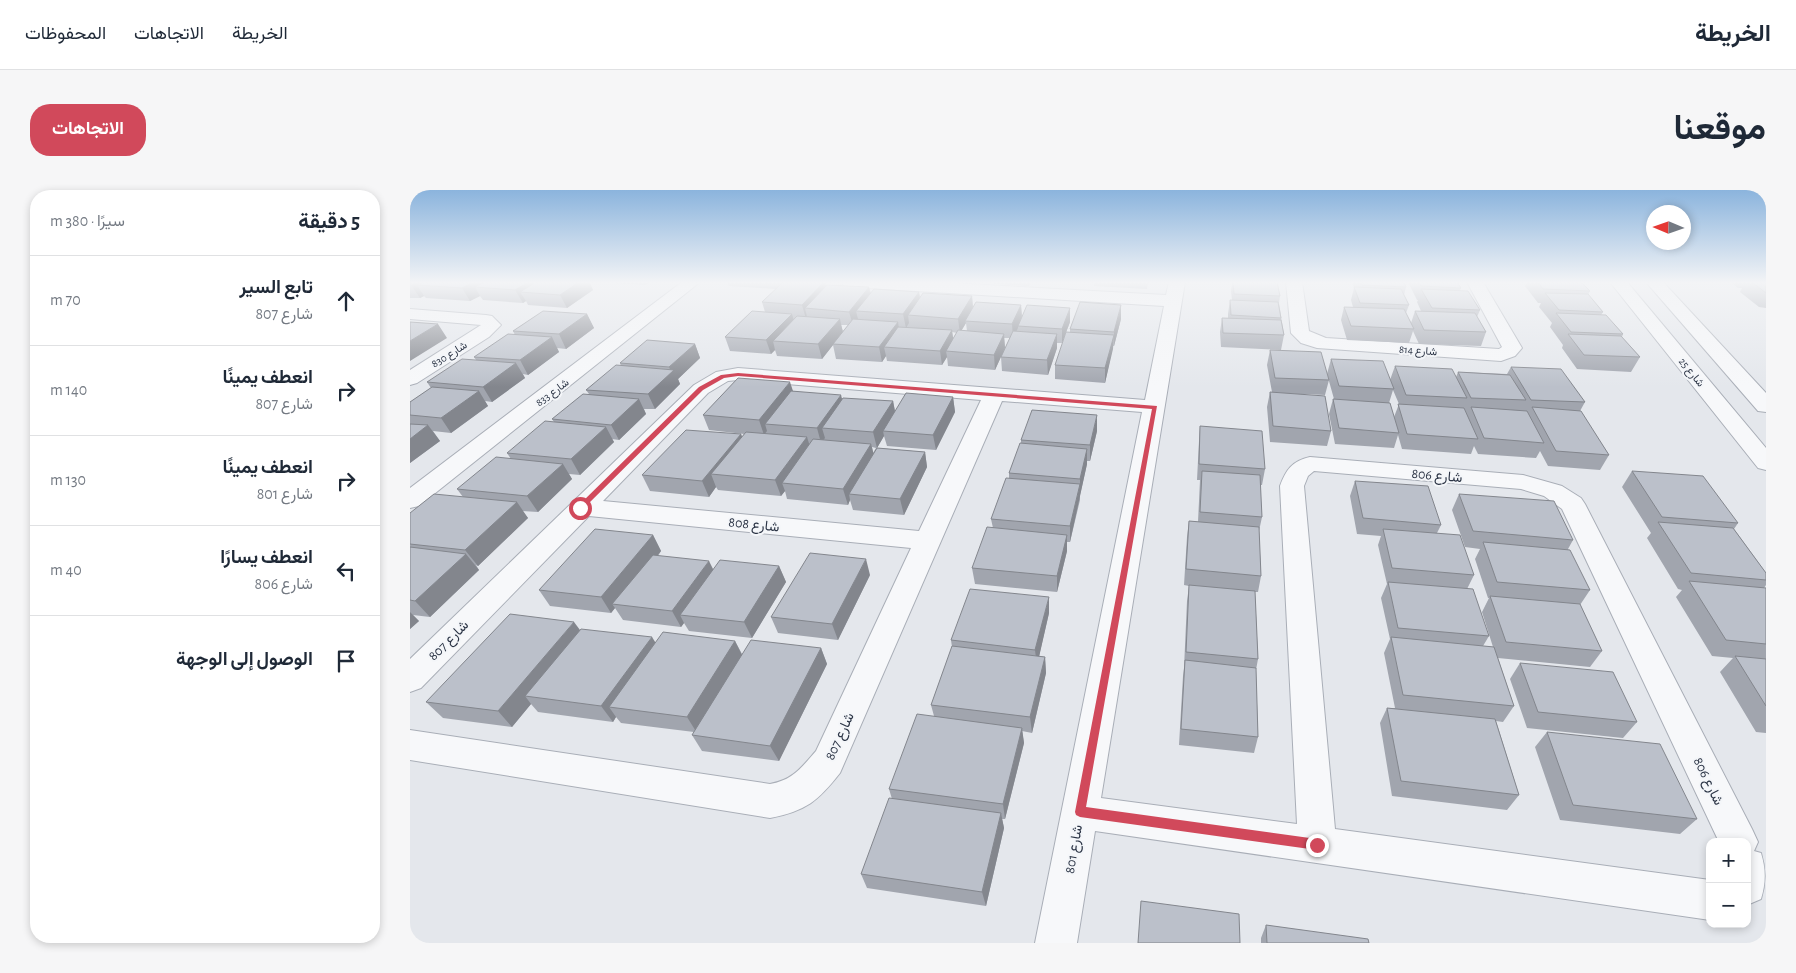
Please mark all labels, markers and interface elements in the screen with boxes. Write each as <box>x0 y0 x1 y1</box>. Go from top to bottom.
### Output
text: الخريطة <box>1695 22 1771 46</box>
text: المحفوظات <box>25 25 106 43</box>
text: الاتجاهات <box>134 25 204 43</box>
text: الخريطة <box>232 25 288 43</box>
button: الاتجاهات <box>30 104 146 156</box>
text: موقعنا <box>1673 111 1766 146</box>
north arrow <box>1646 205 1691 250</box>
text: 5 دقيقة <box>298 211 360 232</box>
text: سيرًا · 380 m <box>50 213 125 229</box>
text: تابع السير <box>239 278 313 297</box>
icon: ahead <box>332 287 360 315</box>
text: 70 m <box>50 292 81 308</box>
text: شارع 807 <box>255 306 313 322</box>
street label: شارع 830 <box>430 339 470 371</box>
street label: شارع 814 <box>1398 344 1438 359</box>
street label: شارع 25 <box>1675 356 1707 390</box>
text: انعطف يمينًا <box>223 368 313 387</box>
street label: شارع 833 <box>534 376 572 410</box>
icon: right <box>332 377 360 405</box>
text: 140 m <box>50 382 87 398</box>
text: شارع 807 <box>255 396 313 412</box>
text: انعطف يمينًا <box>223 458 313 477</box>
icon: right <box>332 467 360 495</box>
street label: شارع 806 <box>1411 467 1463 488</box>
text: 130 m <box>50 472 86 488</box>
text: شارع 801 <box>257 486 313 502</box>
route start <box>569 497 592 520</box>
street label: شارع 808 <box>727 515 780 538</box>
text: انعطف يسارًا <box>220 548 313 567</box>
icon: left <box>332 557 360 585</box>
text: 40 m <box>50 562 82 578</box>
text: شارع 806 <box>255 576 313 592</box>
street label: شارع 807 <box>426 618 474 666</box>
icon: arrive <box>332 647 360 675</box>
text: الوصول إلى الوجهة <box>176 650 313 669</box>
street label: شارع 807 <box>823 711 860 763</box>
street label: شارع 806 <box>1688 755 1726 809</box>
street label: شارع 801 <box>1063 824 1088 875</box>
route end <box>1306 834 1329 857</box>
map controls <box>1706 838 1751 928</box>
button: + <box>1706 838 1751 883</box>
button: − <box>1706 883 1751 928</box>

